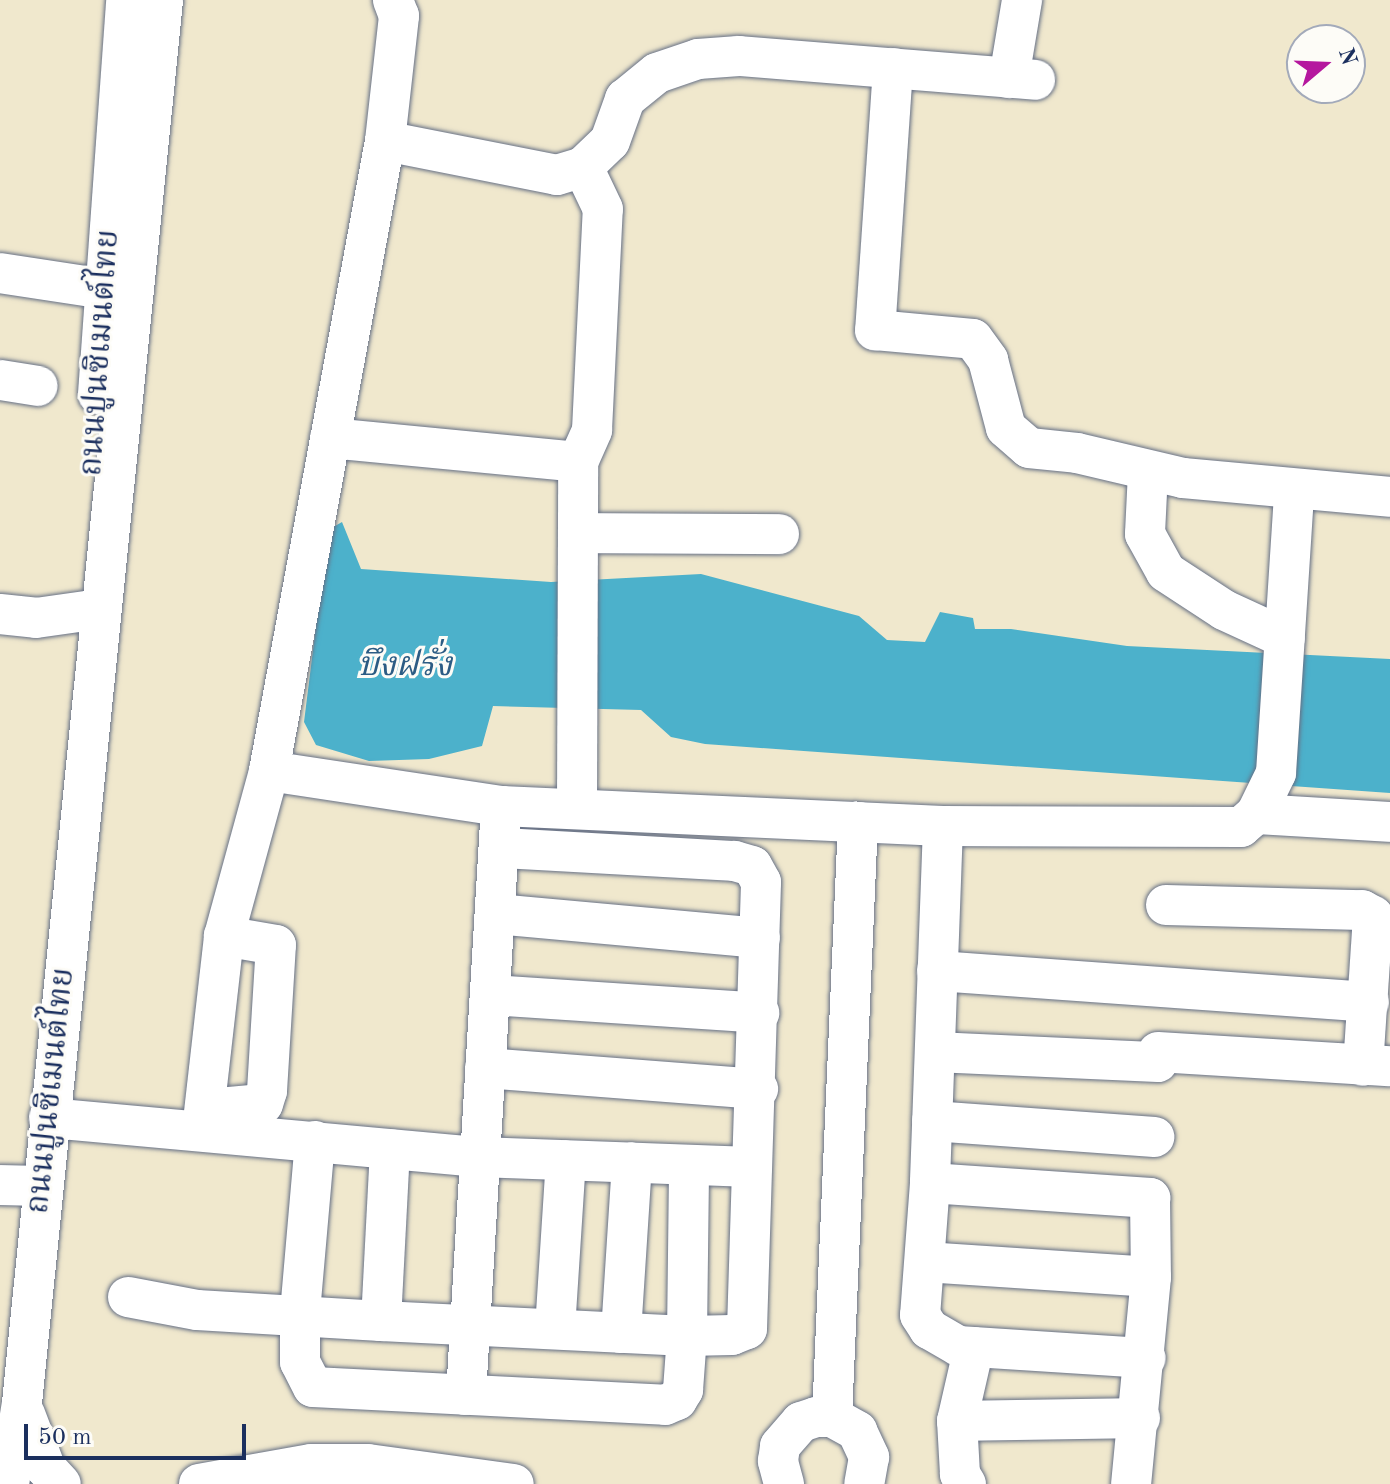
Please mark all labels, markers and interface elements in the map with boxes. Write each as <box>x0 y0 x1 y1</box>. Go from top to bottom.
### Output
north arrow <box>1286 24 1366 104</box>
text: N <box>1334 45 1360 68</box>
street label: ถนนปูนซิเมนต์ไทย <box>73 228 129 478</box>
water label: บึงฝรั่ง <box>358 647 452 687</box>
street label: ถนนปูนซิเมนต์ไทย <box>20 966 84 1216</box>
scale bar <box>28 1408 250 1458</box>
text: 50 m <box>38 1426 92 1450</box>

